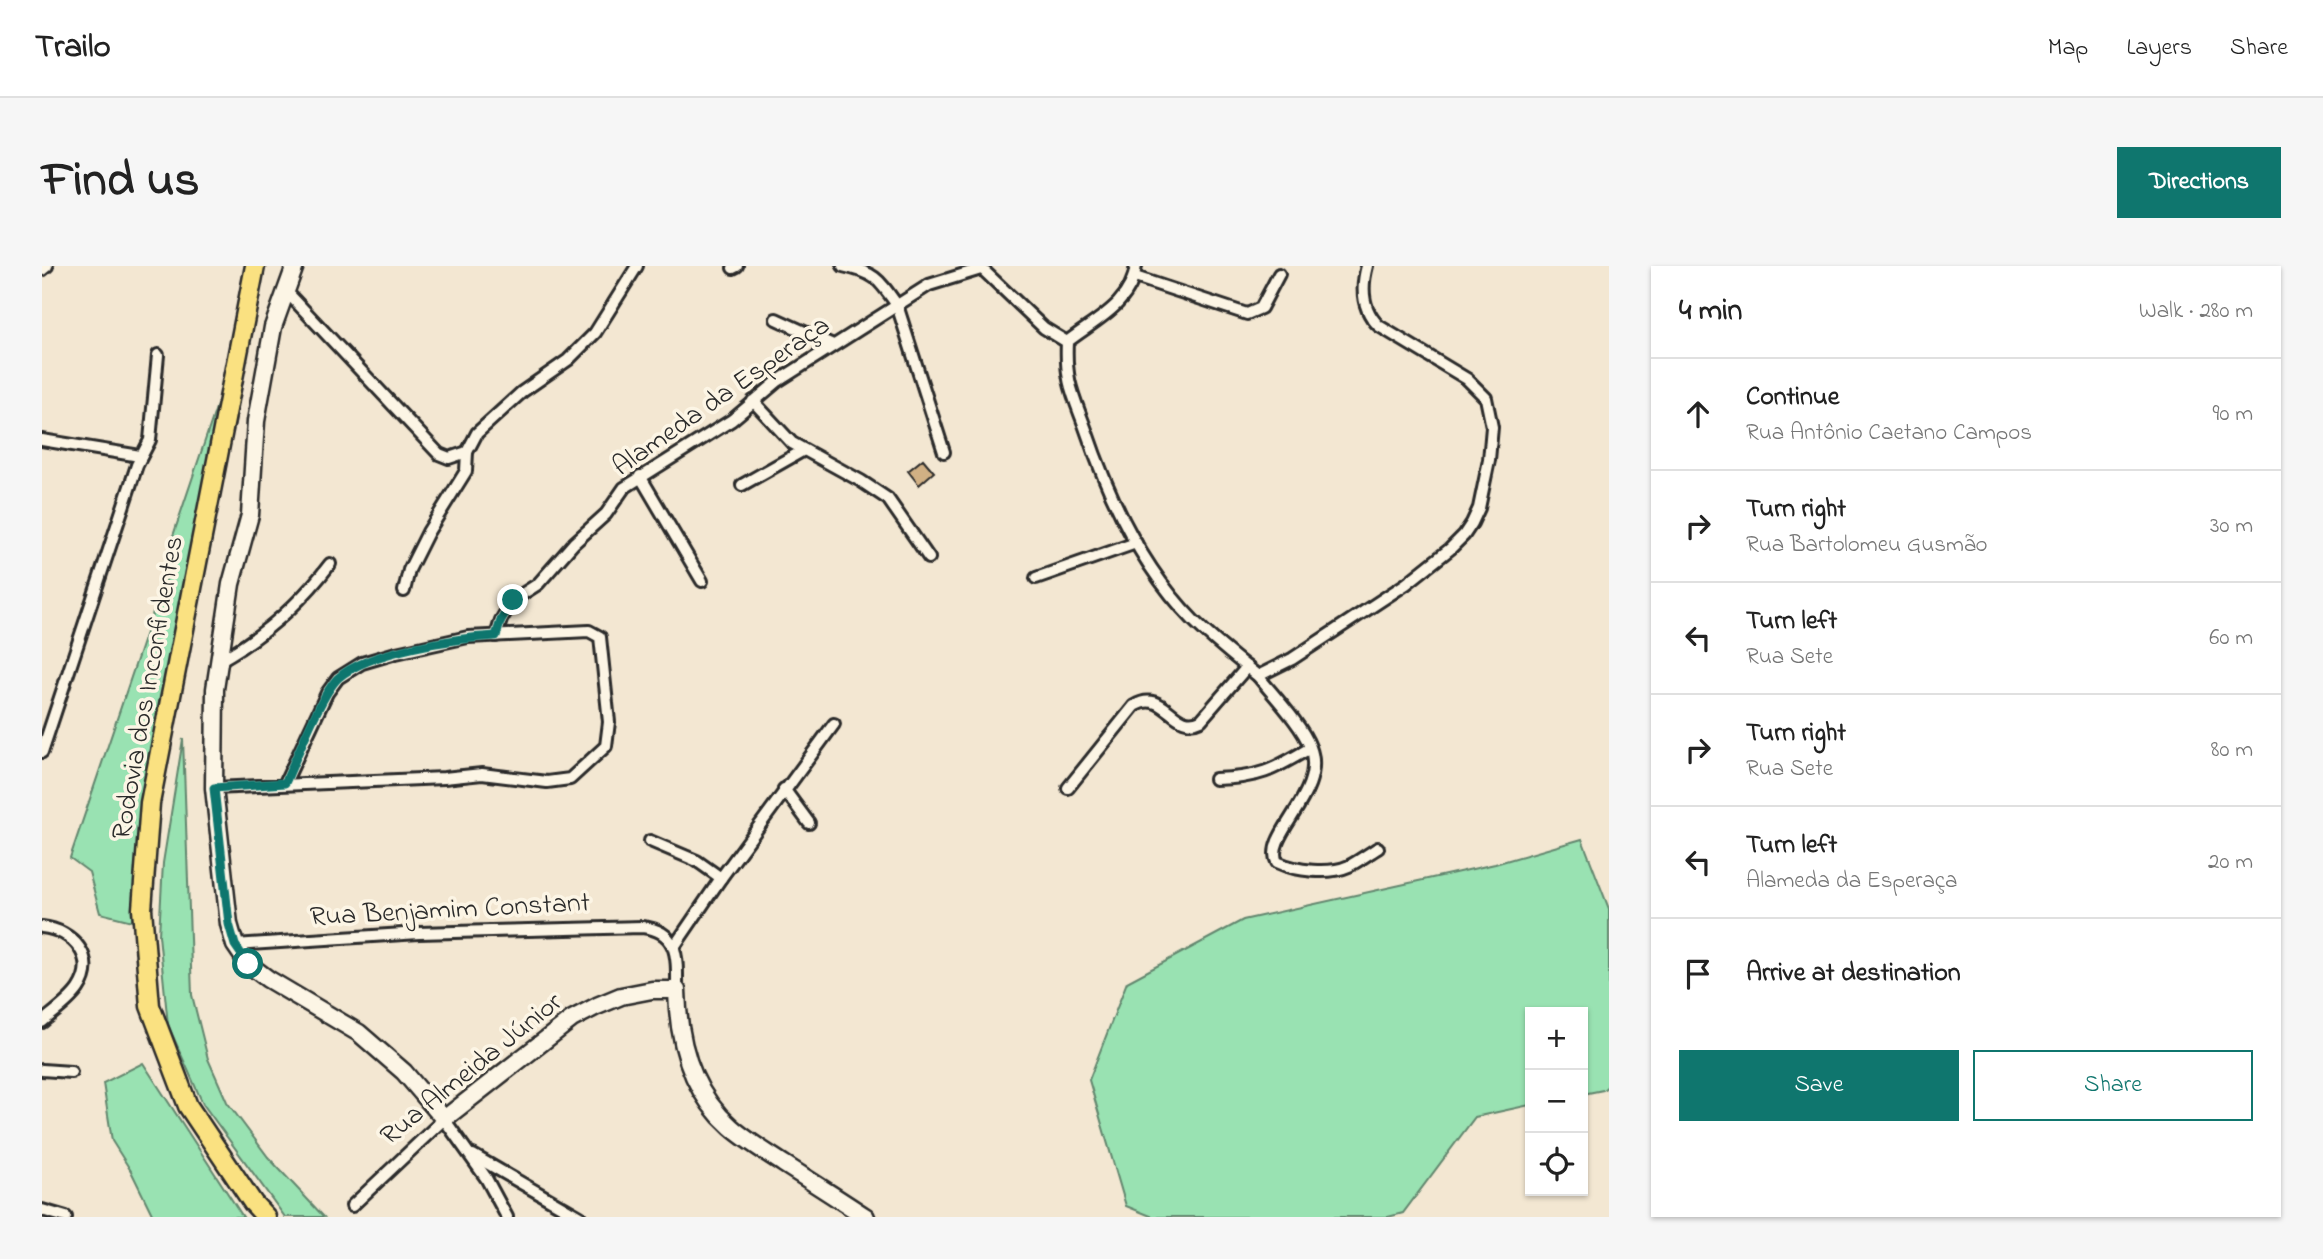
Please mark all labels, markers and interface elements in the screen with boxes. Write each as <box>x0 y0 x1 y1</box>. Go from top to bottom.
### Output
text: Trailo <box>35 24 111 72</box>
text: Map <box>2048 31 2088 66</box>
text: Layers <box>2126 31 2192 66</box>
text: Share <box>2230 31 2288 66</box>
text: Find us <box>42 146 199 218</box>
button: Directions <box>2117 147 2281 218</box>
text: 4 min <box>1679 290 1742 334</box>
text: Walk · 280 m <box>2139 295 2253 328</box>
street label: Alameda da Esperaça <box>605 306 839 488</box>
text: Continue <box>1746 379 1839 417</box>
icon: ahead <box>1679 395 1717 433</box>
text: 90 m <box>2213 398 2253 431</box>
text: Rua Antônio Caetano Campos <box>1746 417 2032 450</box>
text: Turn right <box>1746 491 1846 529</box>
icon: right <box>1679 507 1717 545</box>
text: 30 m <box>2210 510 2253 543</box>
text: Rua Bartolomeu Gusmão <box>1746 529 1987 562</box>
street label: Rodovia dos Inconfidentes <box>102 533 196 843</box>
route end <box>497 584 528 615</box>
text: Turn left <box>1746 603 1837 641</box>
icon: left <box>1679 619 1717 657</box>
text: 60 m <box>2209 622 2253 655</box>
text: Rua Sete <box>1746 641 1833 674</box>
text: Turn right <box>1746 715 1846 753</box>
icon: right <box>1679 731 1717 769</box>
text: 80 m <box>2211 734 2253 767</box>
text: Rua Sete <box>1746 753 1833 786</box>
text: Turn left <box>1746 827 1837 865</box>
icon: left <box>1679 843 1717 881</box>
text: 20 m <box>2208 846 2253 879</box>
text: Alameda da Esperaça <box>1746 865 1957 898</box>
street label: Rua Benjamim Constant <box>309 883 591 939</box>
route start <box>232 948 263 979</box>
icon: arrive <box>1679 955 1717 993</box>
text: Arrive at destination <box>1746 955 1961 993</box>
street label: Rua Almeida Júnior <box>372 983 572 1157</box>
map controls <box>1525 1007 1588 1196</box>
button: + <box>1525 1007 1588 1070</box>
button: Save <box>1679 1050 1959 1121</box>
button: Share <box>1973 1050 2253 1121</box>
button: − <box>1525 1070 1588 1133</box>
button: locate <box>1525 1133 1588 1196</box>

